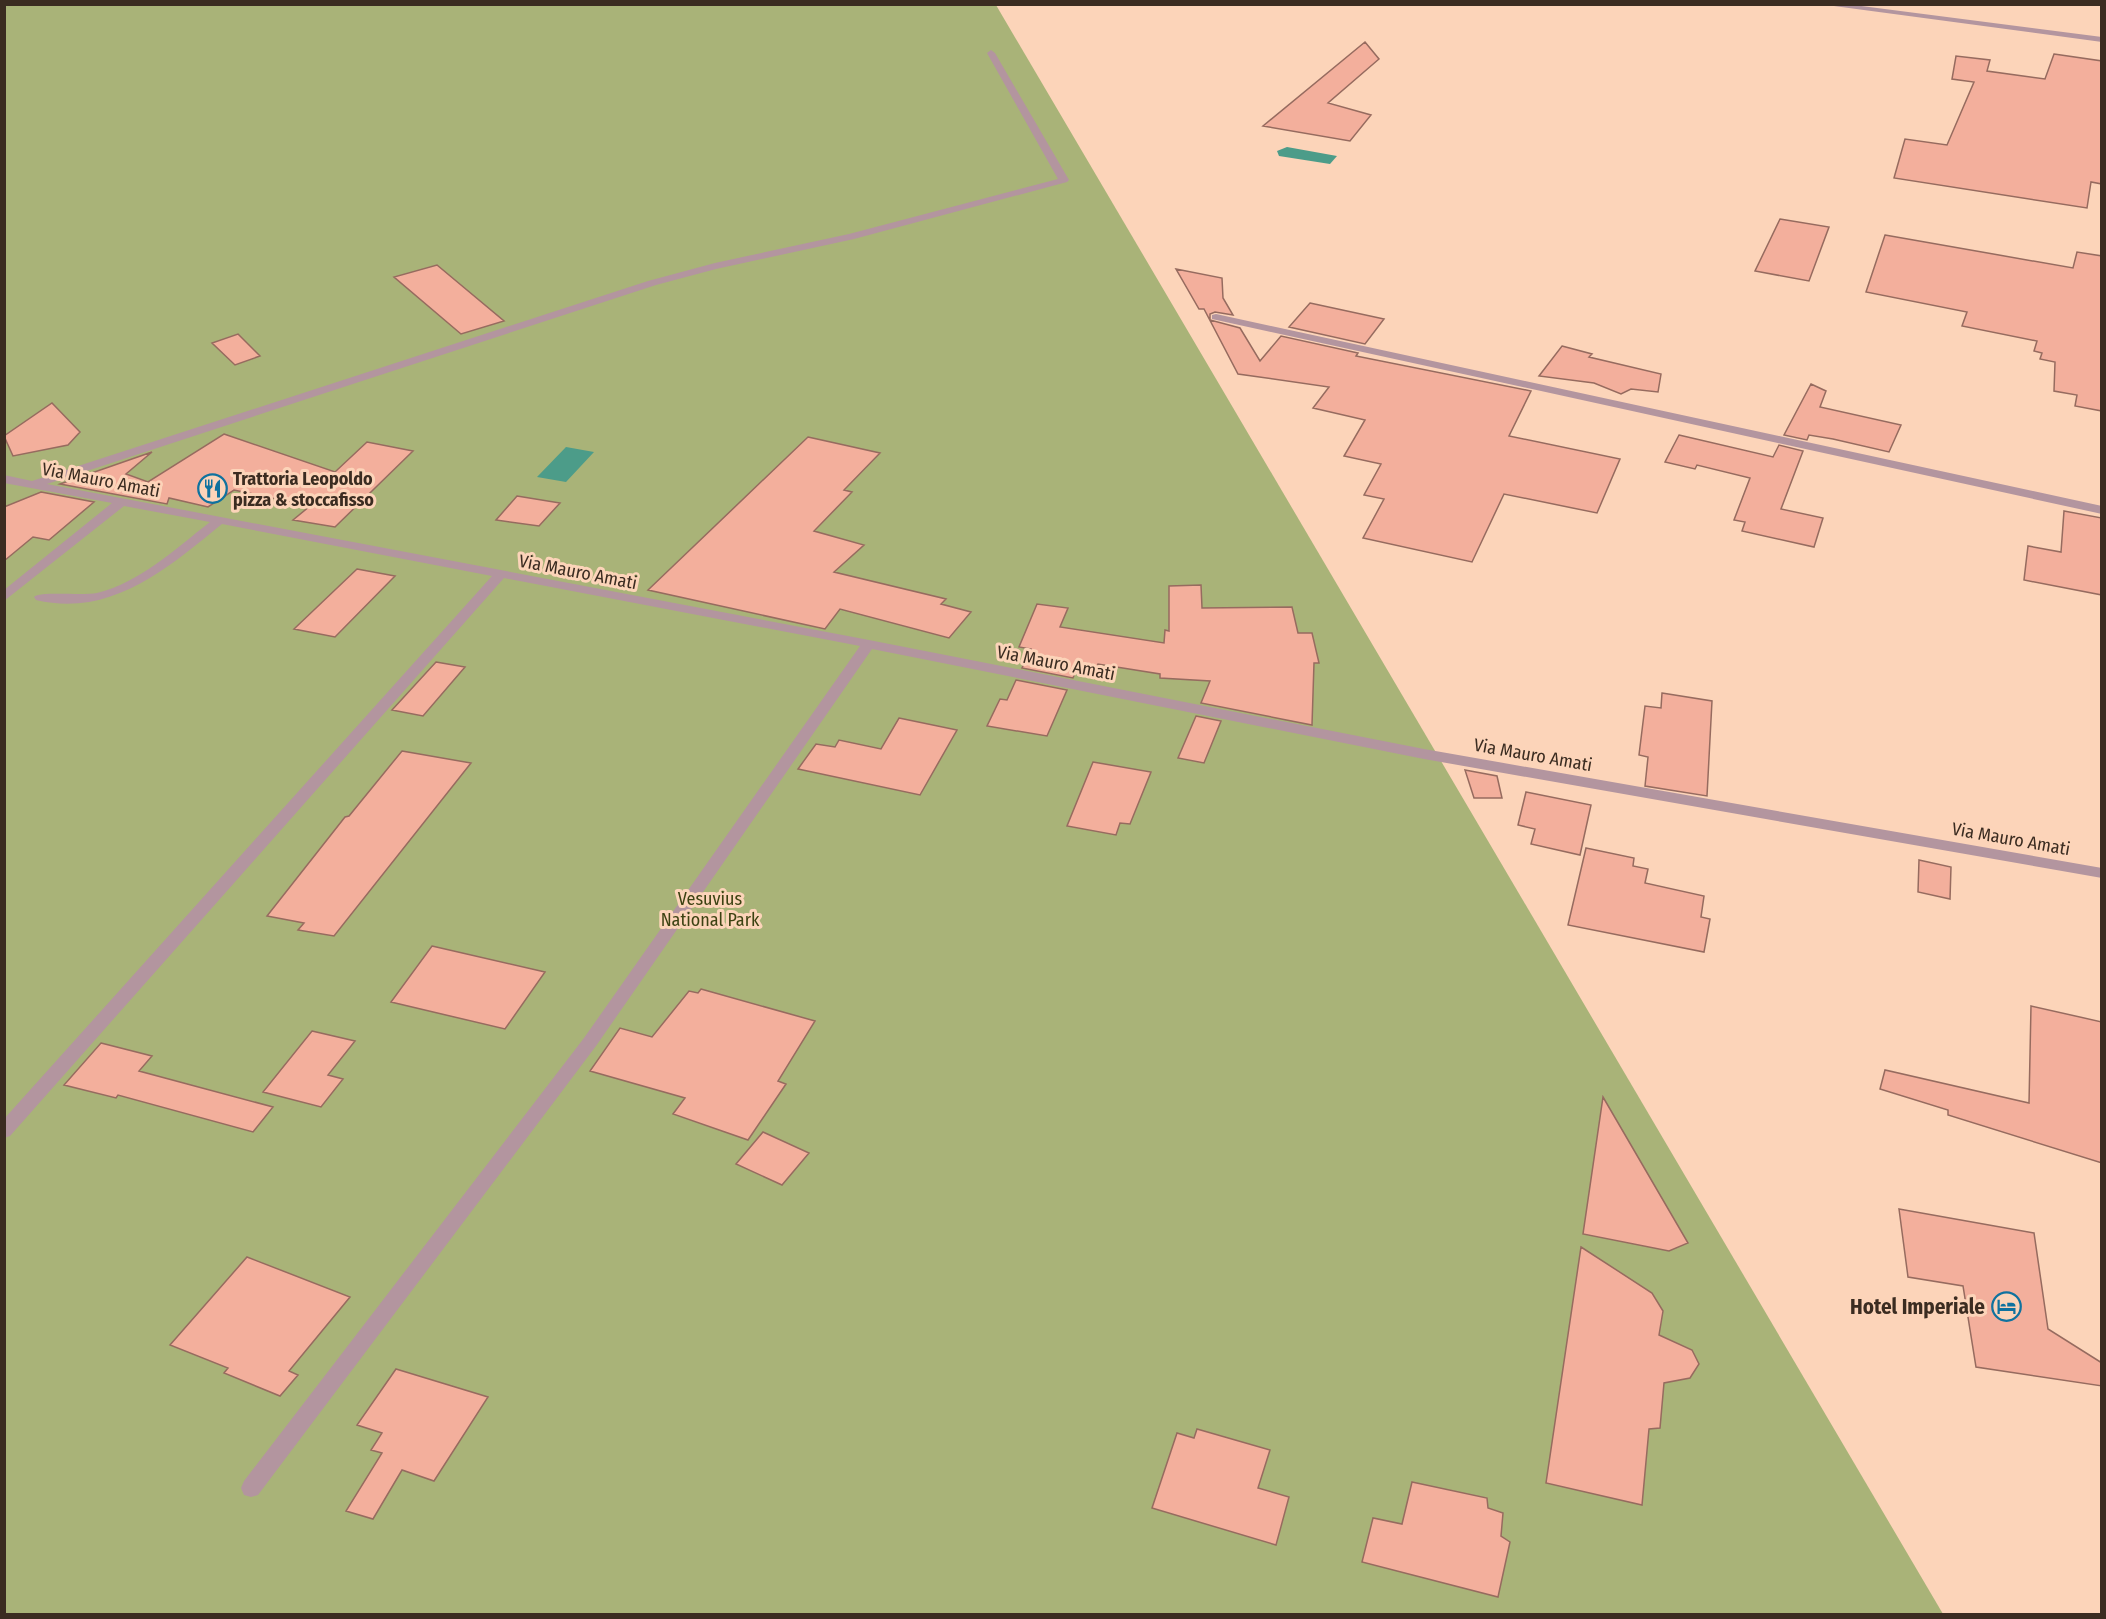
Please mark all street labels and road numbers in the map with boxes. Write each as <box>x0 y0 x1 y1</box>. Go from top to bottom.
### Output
street label: Via Mauro Amati <box>40 458 162 502</box>
street label: Via Mauro Amati <box>517 550 639 594</box>
street label: Via Mauro Amati <box>995 641 1117 685</box>
street label: Via Mauro Amati <box>1472 734 1594 776</box>
street label: Via Mauro Amati <box>1950 818 2072 860</box>

